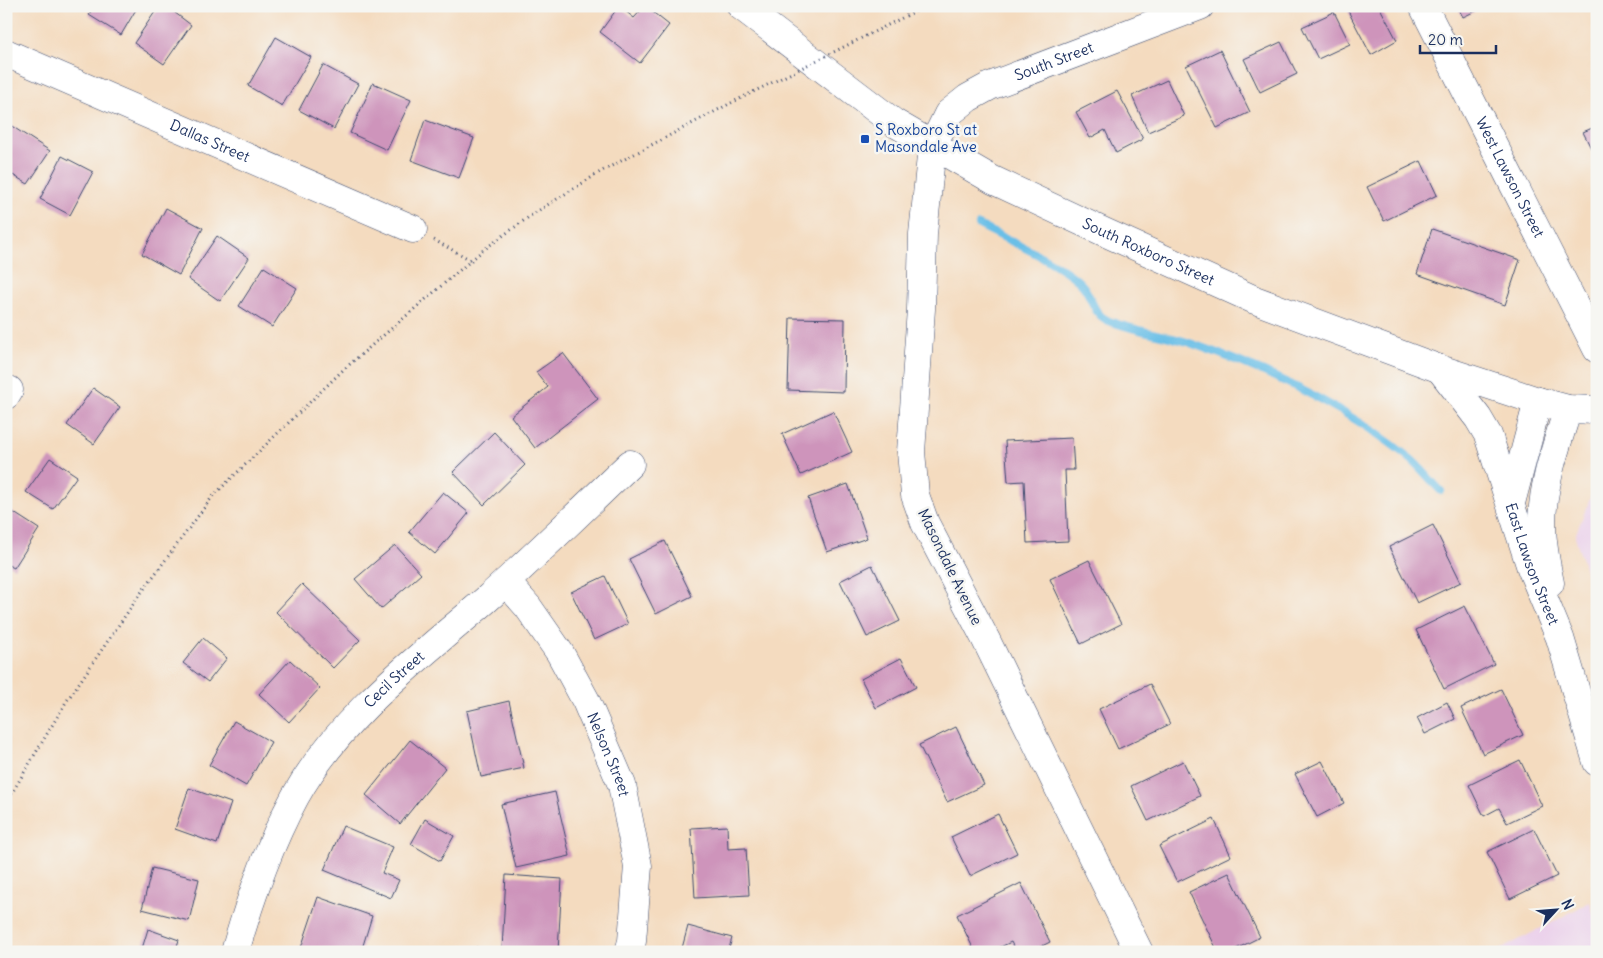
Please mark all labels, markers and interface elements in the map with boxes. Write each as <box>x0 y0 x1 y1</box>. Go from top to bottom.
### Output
scale bar <box>1420 22 1497 54</box>
text: 20 m <box>1428 30 1463 49</box>
street label: South Street <box>1012 38 1096 85</box>
street label: West Lawson Street <box>1472 114 1549 240</box>
street label: Dallas Street <box>167 115 253 166</box>
place label: S Roxboro St at Masondale Ave <box>875 120 977 156</box>
marker: S Roxboro St at Masondale Ave <box>859 133 871 145</box>
street label: South Roxboro Street <box>1080 213 1217 289</box>
street label: East Lawson Street <box>1502 500 1564 628</box>
street label: Masondale Avenue <box>914 505 987 628</box>
street label: Cecil Street <box>359 647 428 712</box>
street label: Nelson Street <box>583 709 634 798</box>
north arrow <box>1530 886 1580 936</box>
text: N <box>1557 896 1578 913</box>

